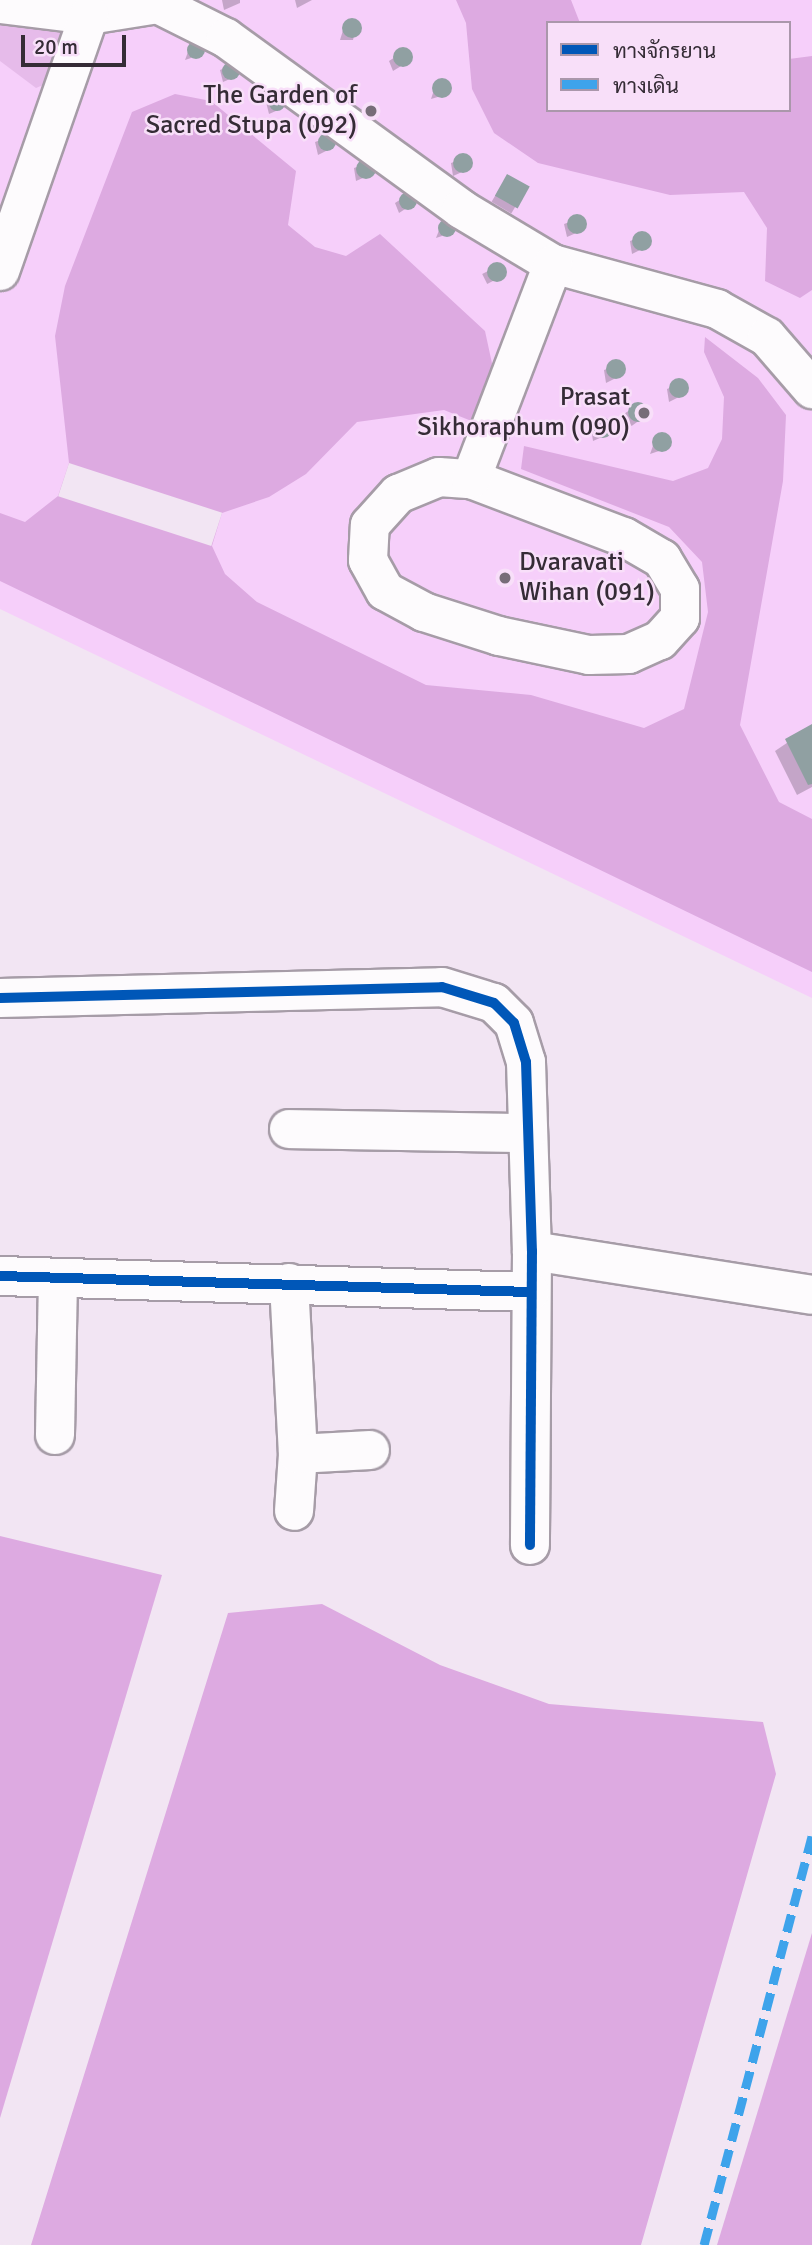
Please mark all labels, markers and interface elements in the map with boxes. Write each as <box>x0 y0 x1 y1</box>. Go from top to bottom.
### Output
scale bar <box>24 21 130 65</box>
legend <box>546 21 791 112</box>
text: 20 m <box>34 34 78 60</box>
text: ทางจักรยาน <box>613 38 716 64</box>
text: ทางเดิน <box>613 73 679 99</box>
place label: The Garden of Sacred Stupa (092) <box>146 80 357 142</box>
marker: The Garden of Sacred Stupa (092) <box>363 103 379 119</box>
place label: Prasat Sikhoraphum (090) <box>417 382 630 444</box>
marker: Prasat Sikhoraphum (090) <box>636 405 652 421</box>
place label: Dvaravati Wihan (091) <box>519 547 655 608</box>
marker: Dvaravati Wihan (091) <box>497 570 513 586</box>

